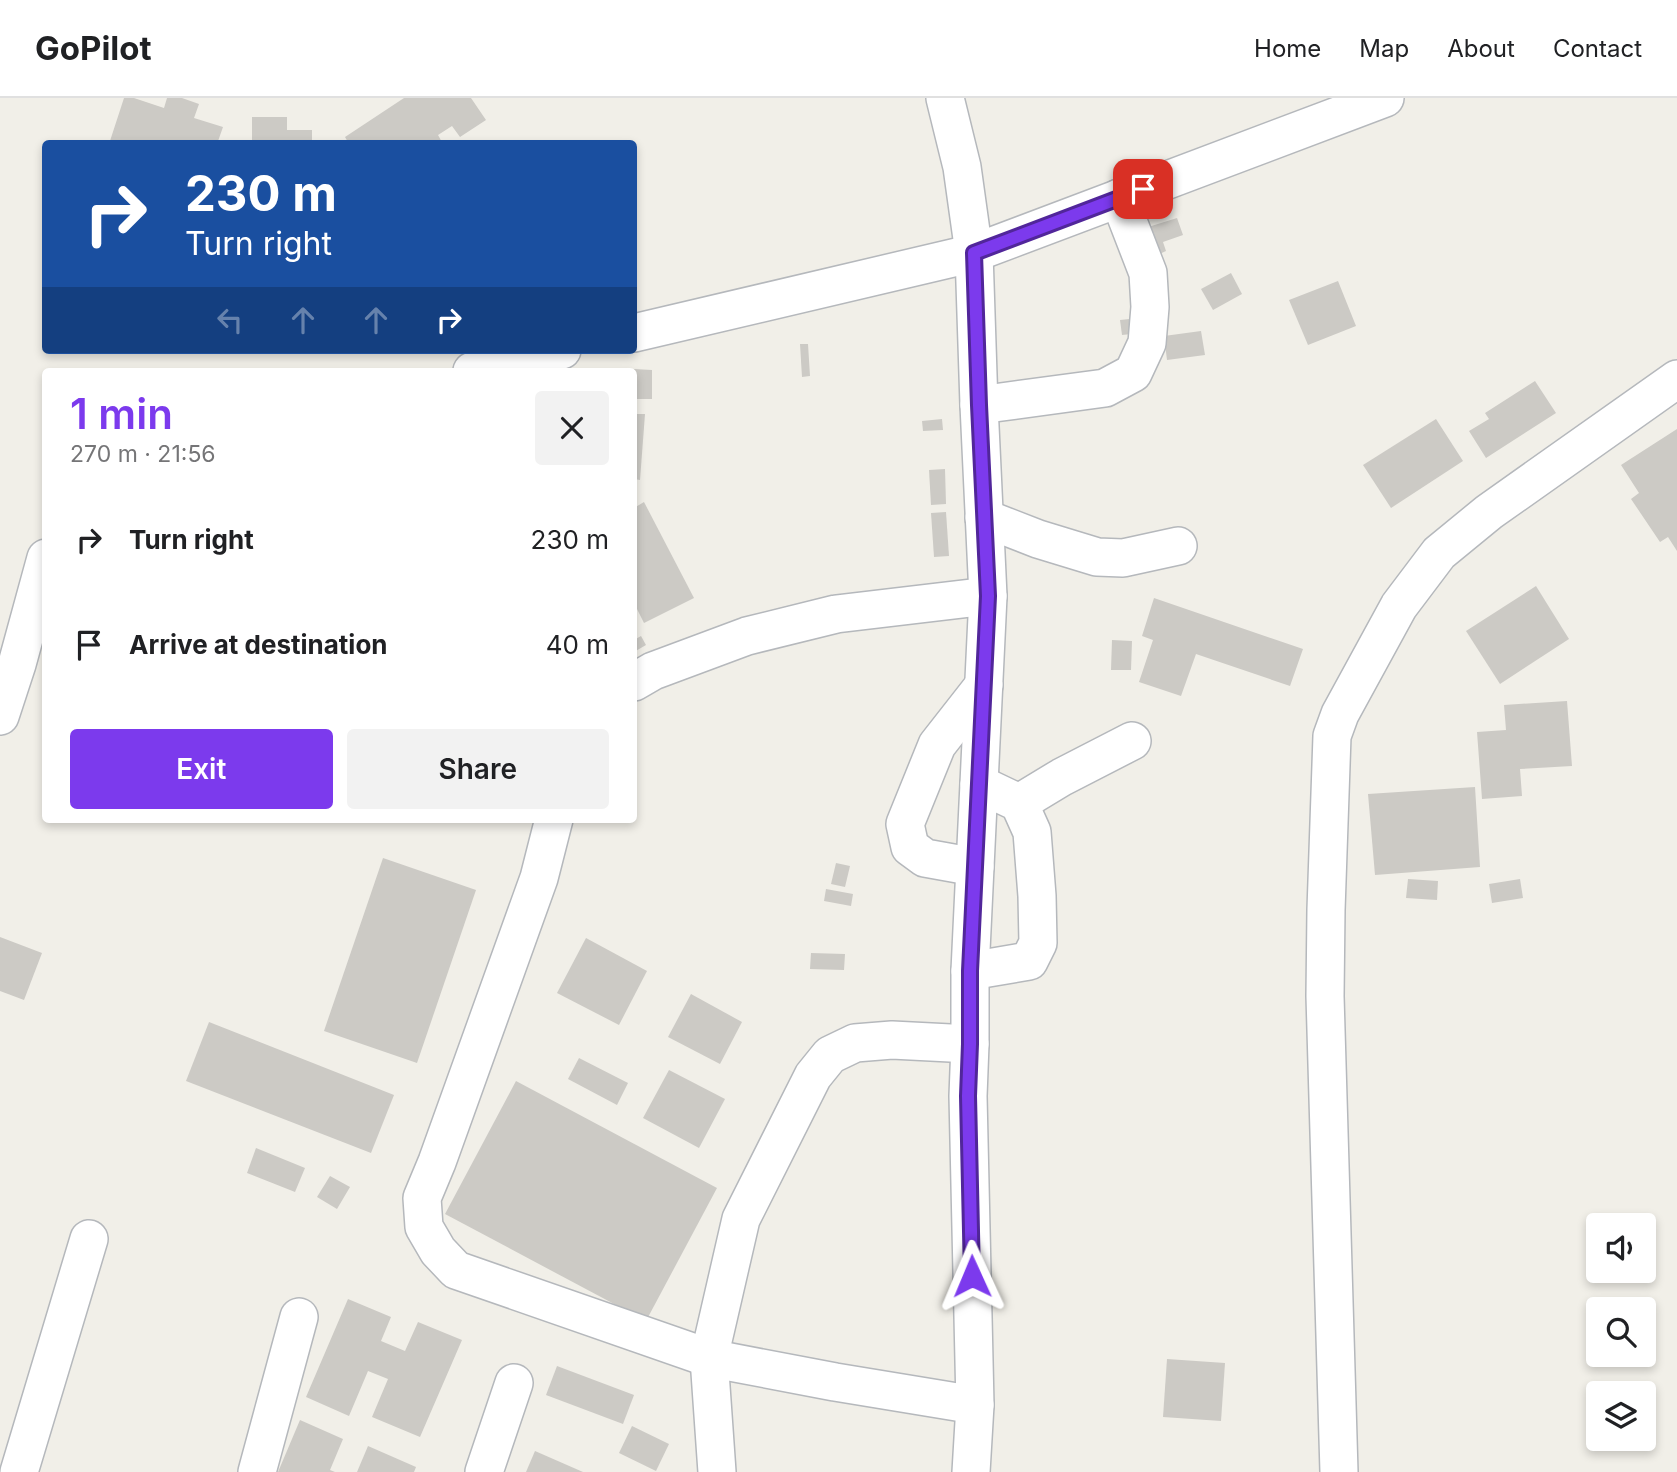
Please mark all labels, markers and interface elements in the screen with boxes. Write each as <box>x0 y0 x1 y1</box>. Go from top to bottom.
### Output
text: GoPilot <box>35 28 152 68</box>
text: Home <box>1254 34 1321 63</box>
text: Map <box>1359 34 1409 63</box>
text: About <box>1447 34 1515 63</box>
text: Contact <box>1553 34 1642 63</box>
pin <box>1113 159 1173 219</box>
text: 230 m <box>185 164 337 223</box>
icon: right <box>70 168 161 259</box>
icon: arrive <box>1124 170 1162 208</box>
text: Turn right <box>185 224 332 263</box>
icon: left <box>211 301 249 339</box>
icon: ahead <box>284 301 322 339</box>
icon: ahead <box>357 301 395 339</box>
icon: right <box>430 301 468 339</box>
text: 1 min <box>70 388 173 439</box>
button: close <box>535 391 609 465</box>
text: 270 m · 21:56 <box>70 440 216 468</box>
icon: right <box>70 521 108 559</box>
text: Turn right <box>129 524 254 555</box>
text: 230 m <box>531 524 609 555</box>
icon: arrive <box>70 626 108 664</box>
text: Arrive at destination <box>129 629 388 660</box>
text: 40 m <box>546 629 609 660</box>
button: Exit <box>70 729 333 809</box>
button: Share <box>347 729 609 809</box>
map controls <box>1586 1213 1656 1451</box>
button: sound <box>1586 1213 1656 1283</box>
position arrow <box>935 1239 1009 1313</box>
button: search <box>1586 1297 1656 1367</box>
button: layers <box>1586 1381 1656 1451</box>

